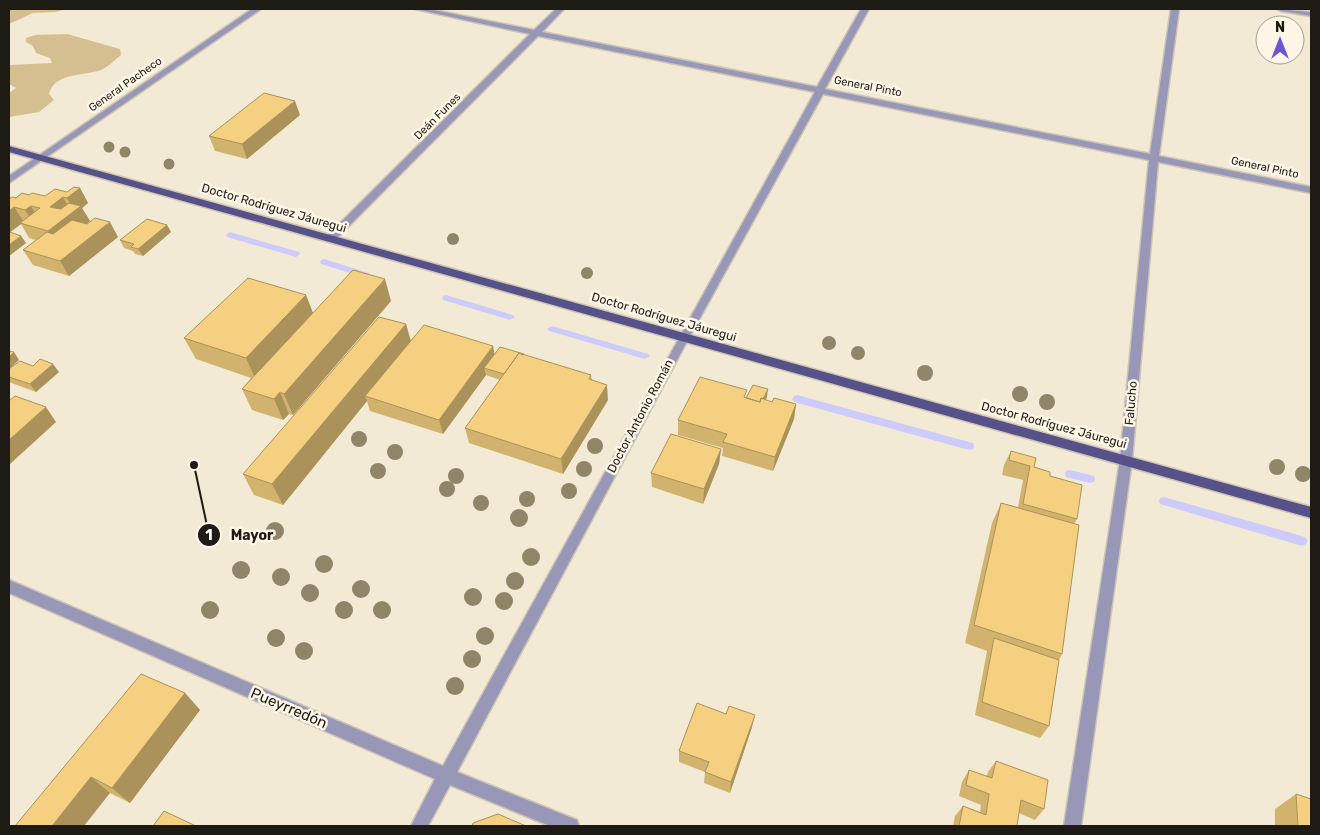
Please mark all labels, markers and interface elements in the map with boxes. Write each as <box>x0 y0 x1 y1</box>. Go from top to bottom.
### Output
north arrow <box>1255 15 1305 65</box>
text: N <box>1275 19 1285 36</box>
street label: General Pacheco <box>86 54 164 115</box>
street label: General Pinto <box>833 74 903 99</box>
street label: Deán Funes <box>411 90 464 142</box>
street label: General Pinto <box>1230 154 1300 181</box>
street label: Doctor Rodríguez Jáuregui <box>200 181 348 235</box>
street label: Doctor Rodríguez Jáuregui <box>590 290 738 344</box>
street label: Doctor Antonio Román <box>604 357 676 475</box>
street label: Falucho <box>1122 380 1140 426</box>
street label: Doctor Rodríguez Jáuregui <box>980 399 1128 451</box>
callout: Mayor <box>196 521 284 550</box>
text: 1 <box>205 526 213 544</box>
text: Mayor <box>231 527 274 544</box>
street label: Pueyrredón <box>248 684 330 732</box>

